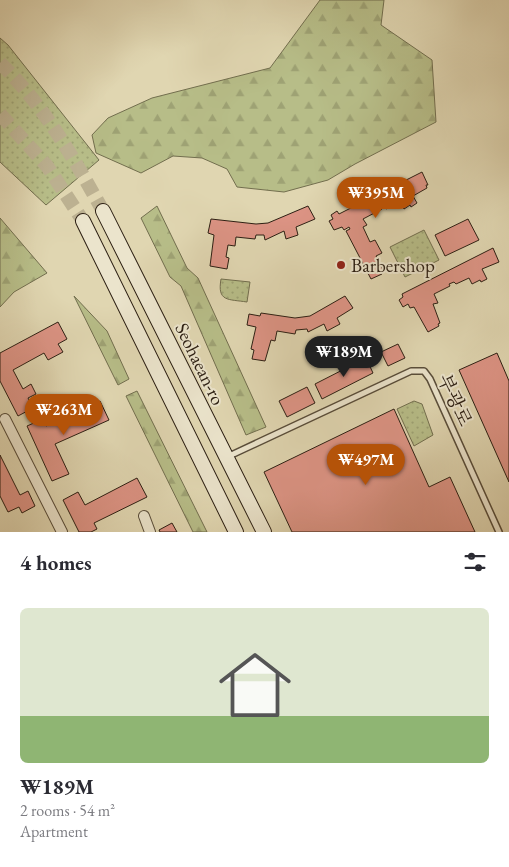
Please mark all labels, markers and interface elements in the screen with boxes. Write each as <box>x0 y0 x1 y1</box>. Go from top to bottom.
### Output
pin: ₩395M <box>341 176 411 219</box>
text: ₩395M <box>348 182 404 203</box>
place label: Barbershop <box>351 253 435 278</box>
marker: Barbershop <box>335 259 347 271</box>
street label: Seohaean-ro <box>169 319 231 409</box>
pin: ₩189M <box>309 336 379 378</box>
text: ₩189M <box>316 341 372 362</box>
street label: 부광로 <box>432 370 478 430</box>
pin: ₩263M <box>29 394 99 436</box>
text: ₩263M <box>36 399 92 420</box>
pin: ₩497M <box>331 444 401 486</box>
text: ₩497M <box>338 449 394 470</box>
icon: filters <box>461 548 489 576</box>
text: 4 homes <box>20 549 92 576</box>
icon: home <box>210 640 300 730</box>
text: ₩189M <box>20 773 94 800</box>
text: 2 rooms · 54 m² <box>20 800 115 821</box>
text: Apartment <box>20 821 88 842</box>

